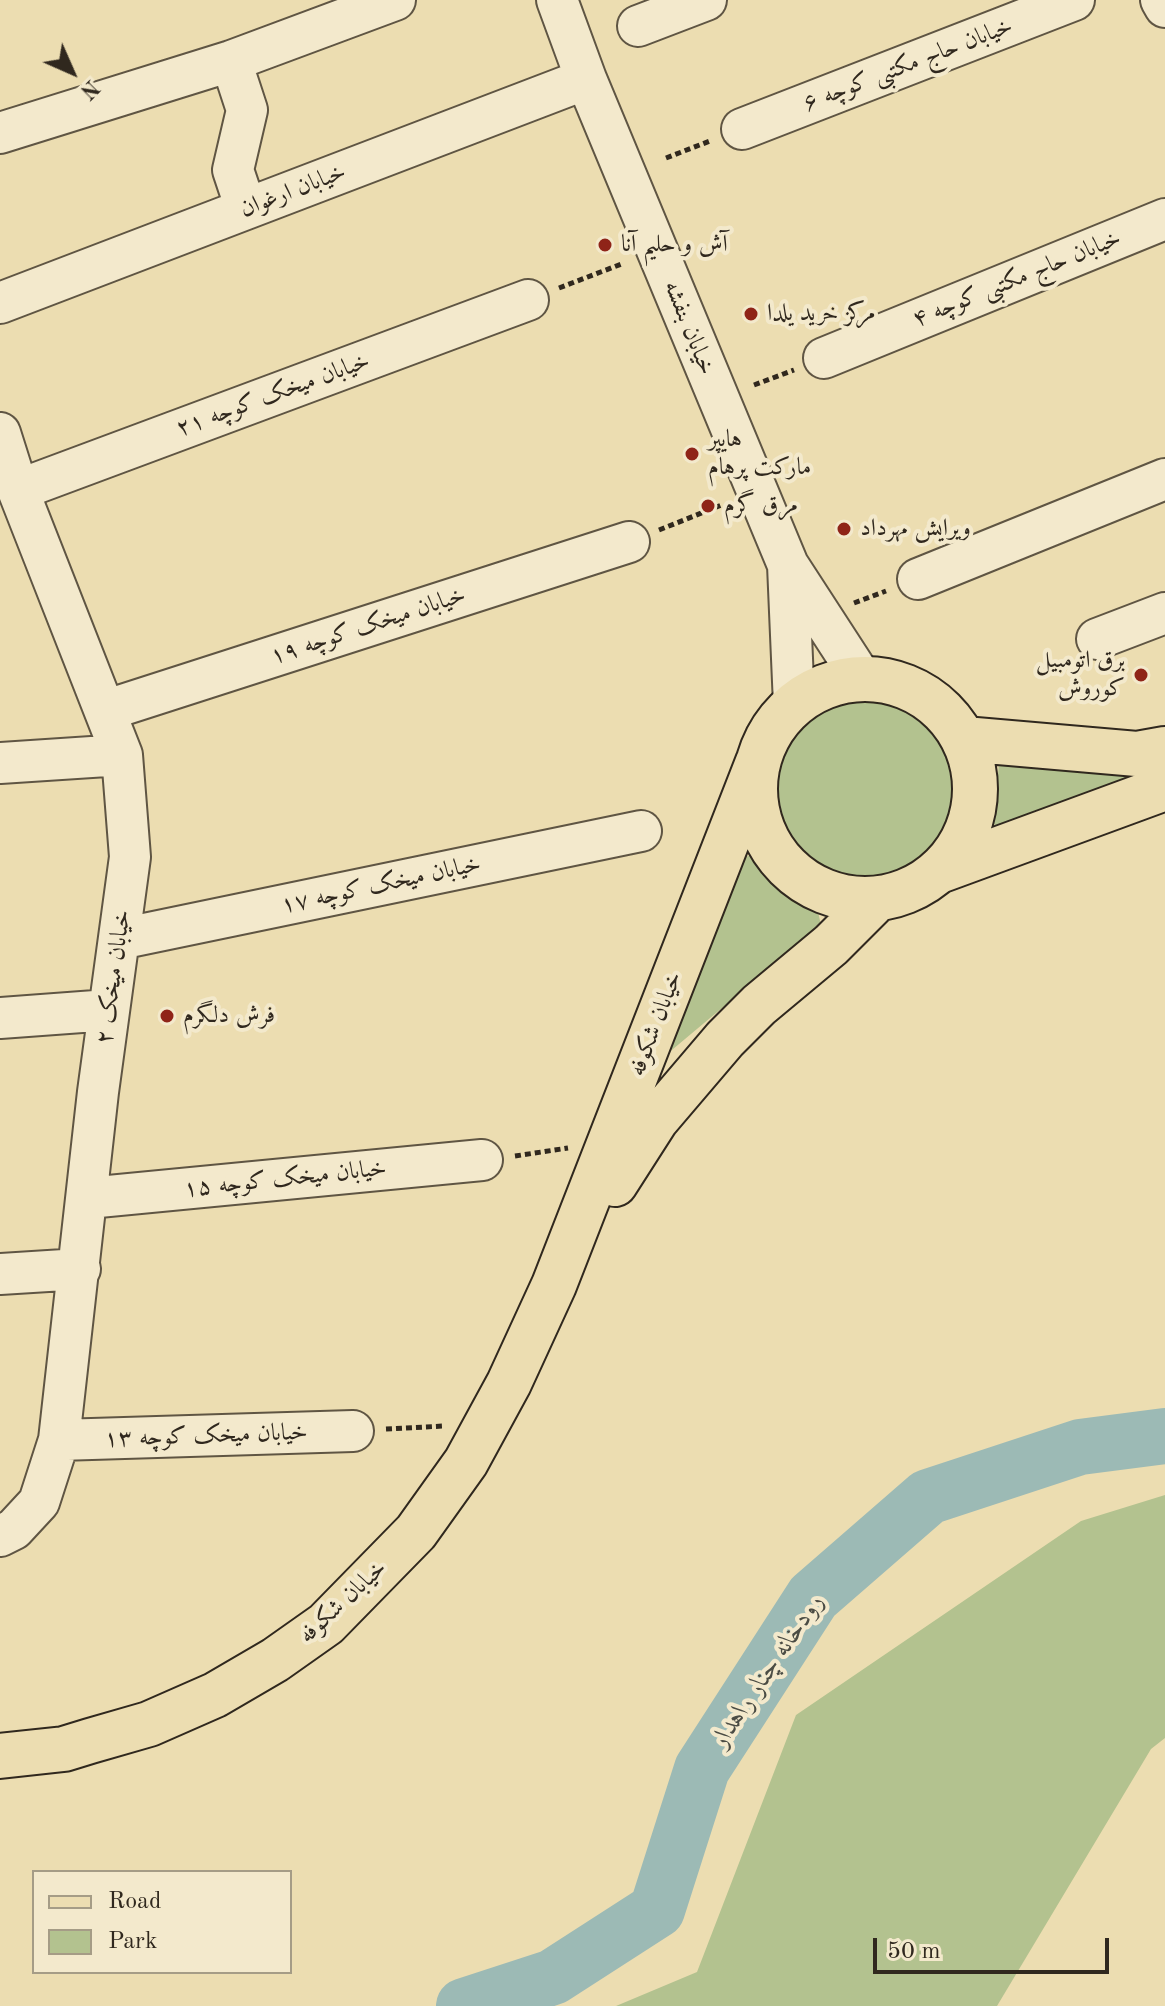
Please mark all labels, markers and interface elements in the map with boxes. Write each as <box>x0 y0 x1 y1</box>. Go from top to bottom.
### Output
street label: خیابان حاج مکتبی کوچه ۶ <box>799 12 1017 118</box>
north arrow <box>32 32 112 112</box>
text: N <box>75 75 103 103</box>
street label: خیابان ارغوان <box>236 158 350 224</box>
street label: خیابان حاج مکتبی کوچه ۴ <box>909 224 1125 334</box>
place label: آش و حلیم آنا <box>621 231 728 259</box>
marker: آش و حلیم آنا <box>596 236 614 254</box>
street label: خیابان بنفشه <box>657 277 721 379</box>
place label: مرکز خرید یلدا <box>767 300 876 328</box>
marker: مرکز خرید یلدا <box>742 305 760 323</box>
street label: خیابان میخک کوچه ۲۱ <box>172 347 374 443</box>
place label: هایپر مارکت پرهام <box>708 426 811 482</box>
marker: هایپر مارکت پرهام <box>683 445 701 463</box>
place label: مرق گرم <box>724 492 798 520</box>
marker: مرق گرم <box>699 497 717 515</box>
place label: ویرایش مهرداد <box>860 515 971 543</box>
marker: ویرایش مهرداد <box>835 520 853 538</box>
street label: خیابان میخک کوچه ۱۹ <box>267 581 469 671</box>
place label: برق اتومبیل کوروش <box>1036 647 1125 703</box>
marker: برق اتومبیل کوروش <box>1132 666 1150 684</box>
street label: خیابان میخک کوچه ۱۷ <box>278 850 484 920</box>
street label: خیابان میخک ۲ <box>90 908 138 1046</box>
street label: خیابان شکوفه <box>623 968 689 1080</box>
place label: فرش دلگرم <box>183 1002 275 1030</box>
marker: فرش دلگرم <box>158 1007 176 1025</box>
street label: خیابان میخک کوچه ۱۵ <box>182 1154 388 1204</box>
street label: خیابان میخک کوچه ۱۳ <box>104 1418 308 1454</box>
street label: خیابان شکوفه <box>293 1554 393 1650</box>
water label: رودخانه چنار راهدار <box>705 1588 831 1754</box>
legend <box>32 1870 292 1974</box>
text: Road <box>108 1890 161 1914</box>
scale bar <box>877 1922 1113 1972</box>
text: Park <box>108 1930 157 1954</box>
text: 50 m <box>887 1940 941 1964</box>

